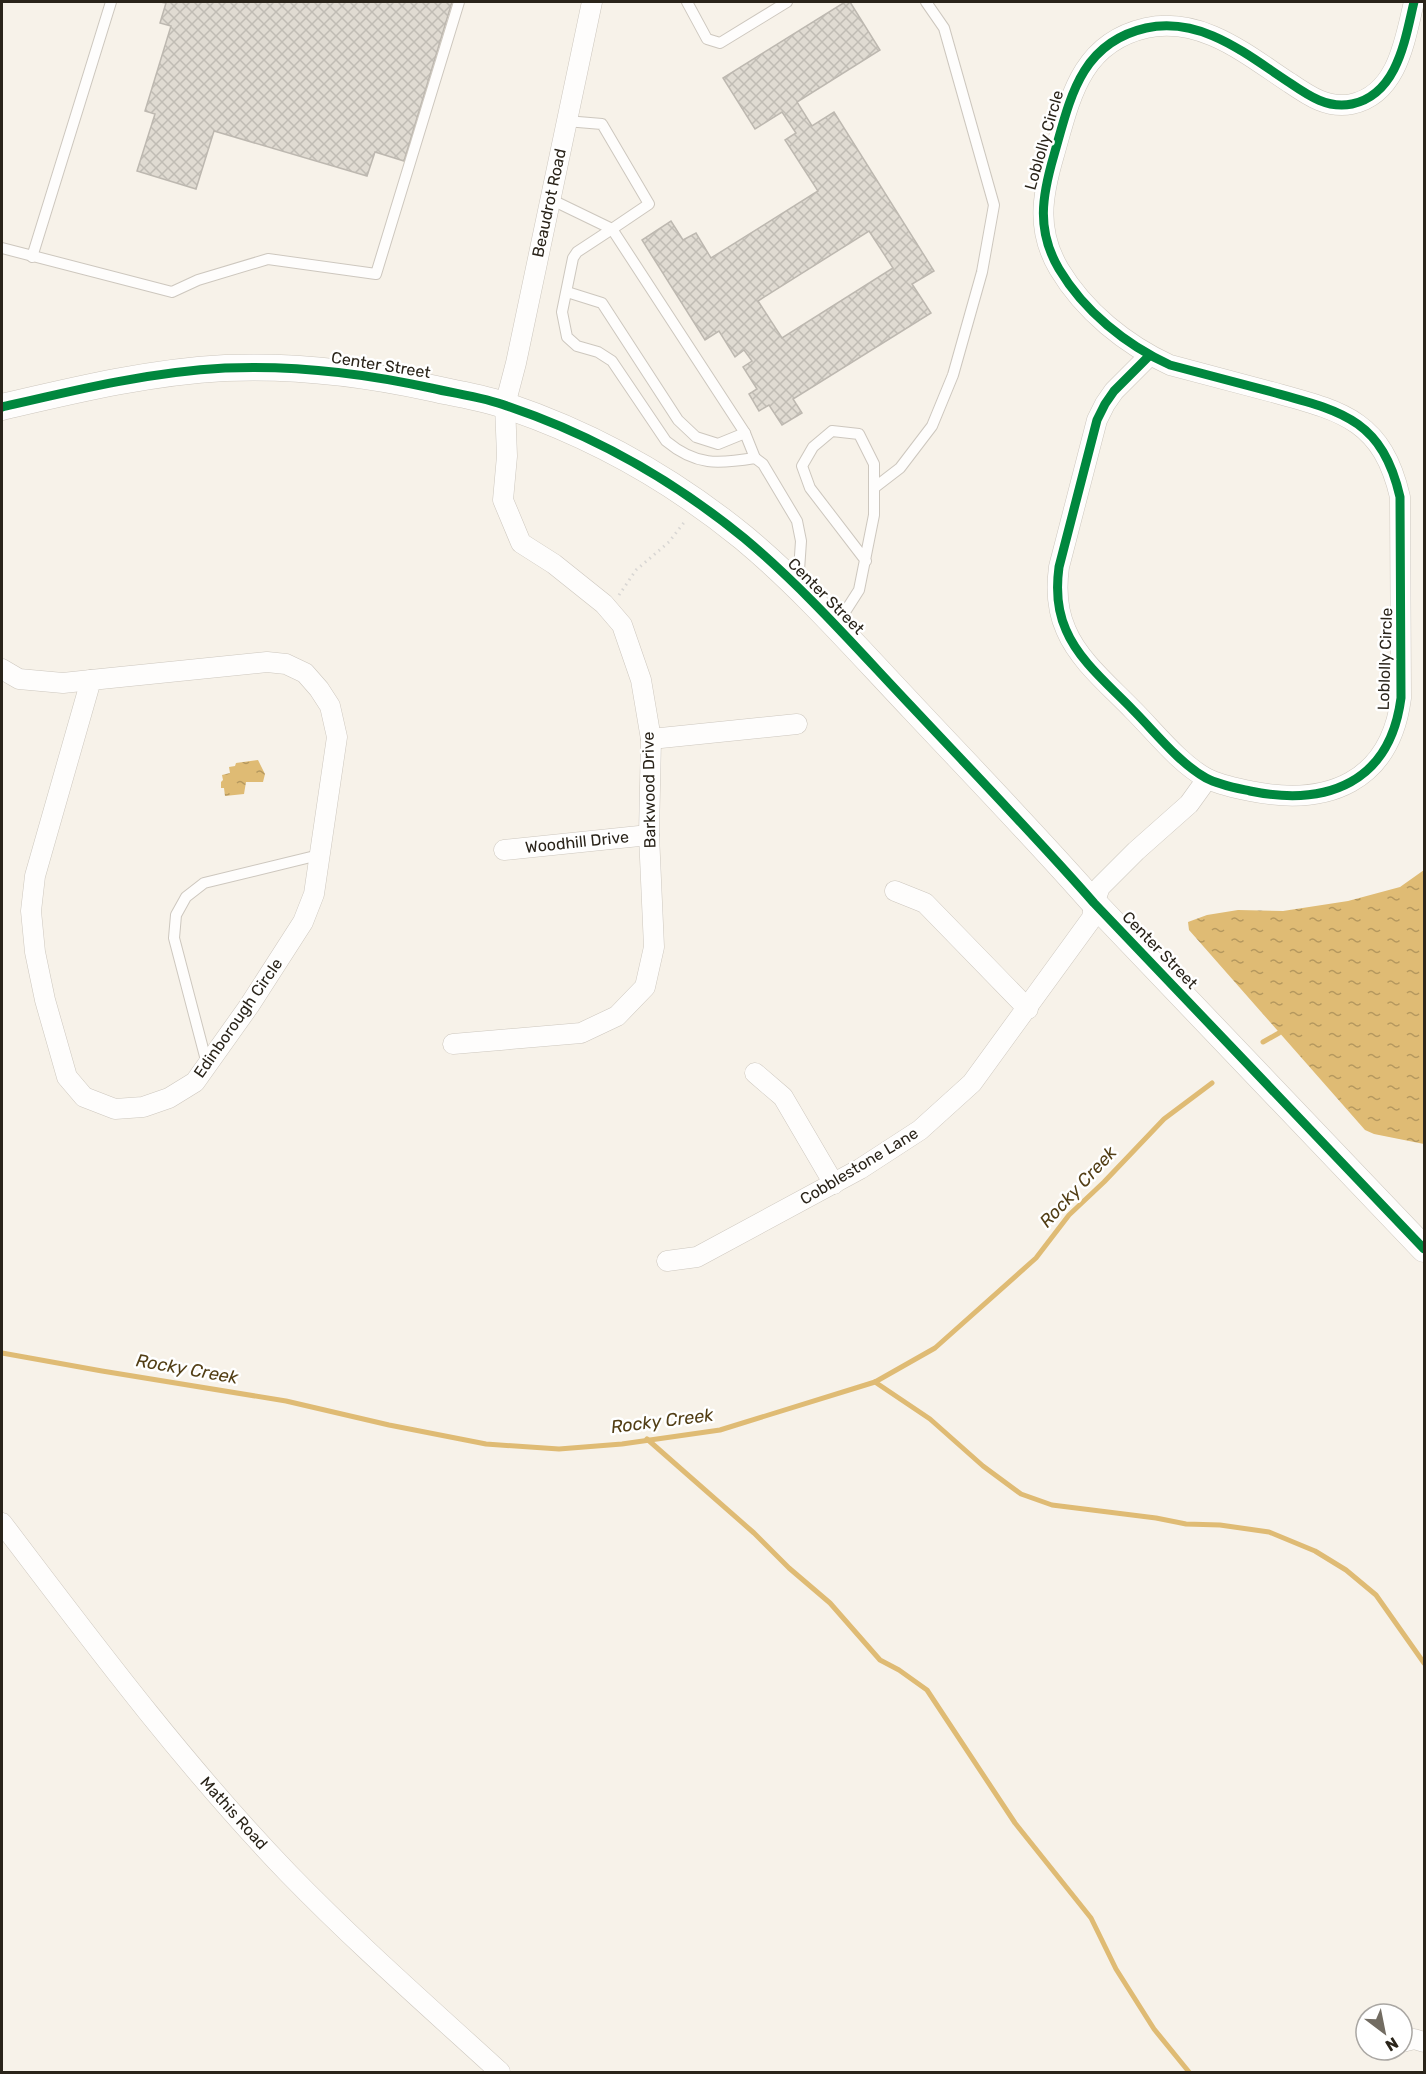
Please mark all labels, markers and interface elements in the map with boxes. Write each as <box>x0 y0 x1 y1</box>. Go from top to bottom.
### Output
street label: Loblolly Circle <box>1021 88 1067 192</box>
street label: Beaudrot Road <box>528 147 570 259</box>
street label: Center Street <box>330 348 432 382</box>
street label: Center Street <box>784 554 868 638</box>
street label: Loblolly Circle <box>1374 607 1396 711</box>
street label: Barkwood Drive <box>638 731 660 849</box>
street label: Woodhill Drive <box>524 827 630 857</box>
street label: Center Street <box>1118 907 1202 993</box>
street label: Edinborough Circle <box>190 955 286 1081</box>
street label: Cobblestone Lane <box>797 1123 922 1209</box>
water label: Rocky Creek <box>1035 1141 1122 1232</box>
water label: Rocky Creek <box>134 1349 240 1389</box>
water label: Rocky Creek <box>609 1404 715 1438</box>
street label: Mathis Road <box>196 1773 272 1853</box>
north arrow <box>1354 2002 1414 2062</box>
text: N <box>1382 2033 1402 2055</box>

